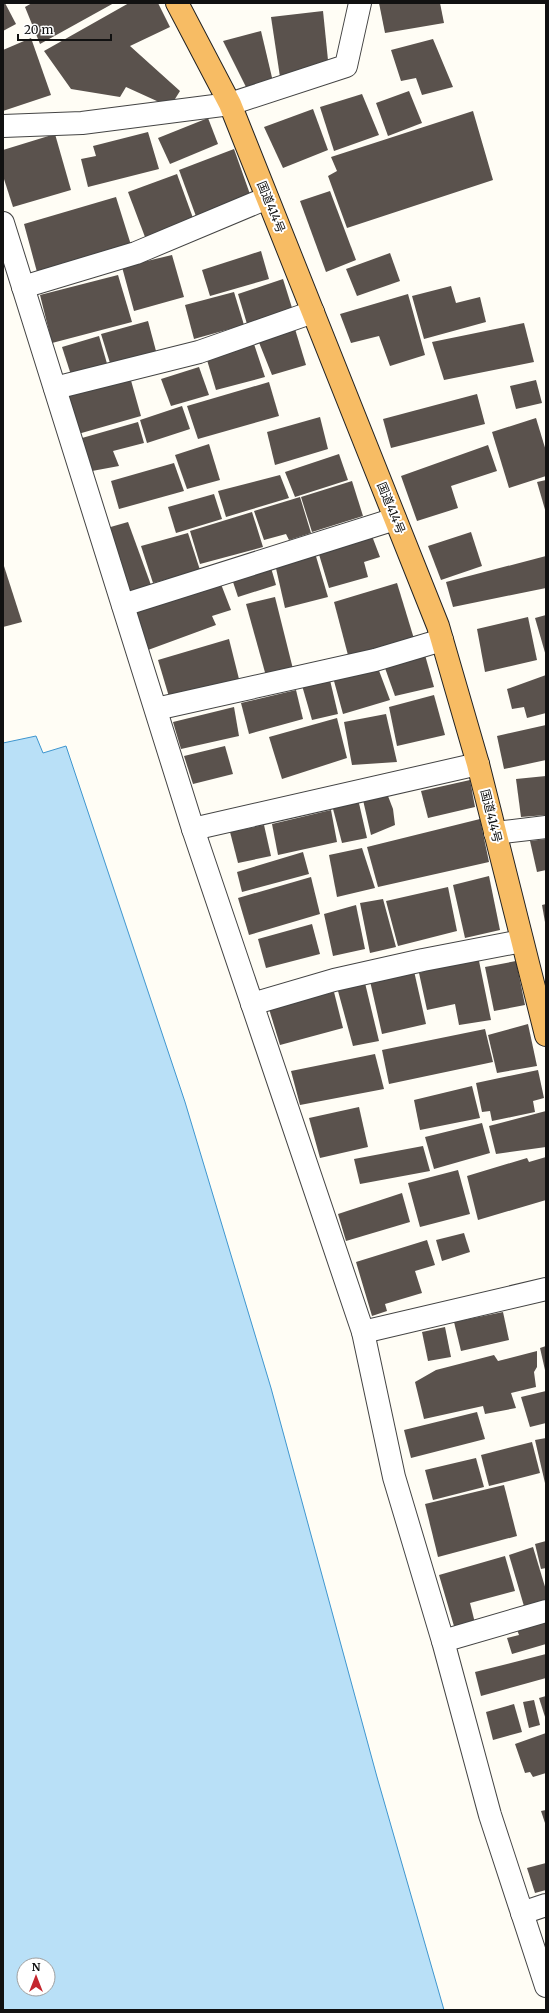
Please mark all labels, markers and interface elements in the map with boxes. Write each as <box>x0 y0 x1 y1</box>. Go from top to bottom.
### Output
scale bar <box>18 16 111 42</box>
text: 20 m <box>24 22 53 37</box>
street label: 国道414号 <box>254 179 289 235</box>
street label: 国道414号 <box>374 480 409 536</box>
street label: 国道414号 <box>478 788 505 844</box>
north arrow <box>16 1957 56 1997</box>
text: N <box>32 1960 41 1974</box>

